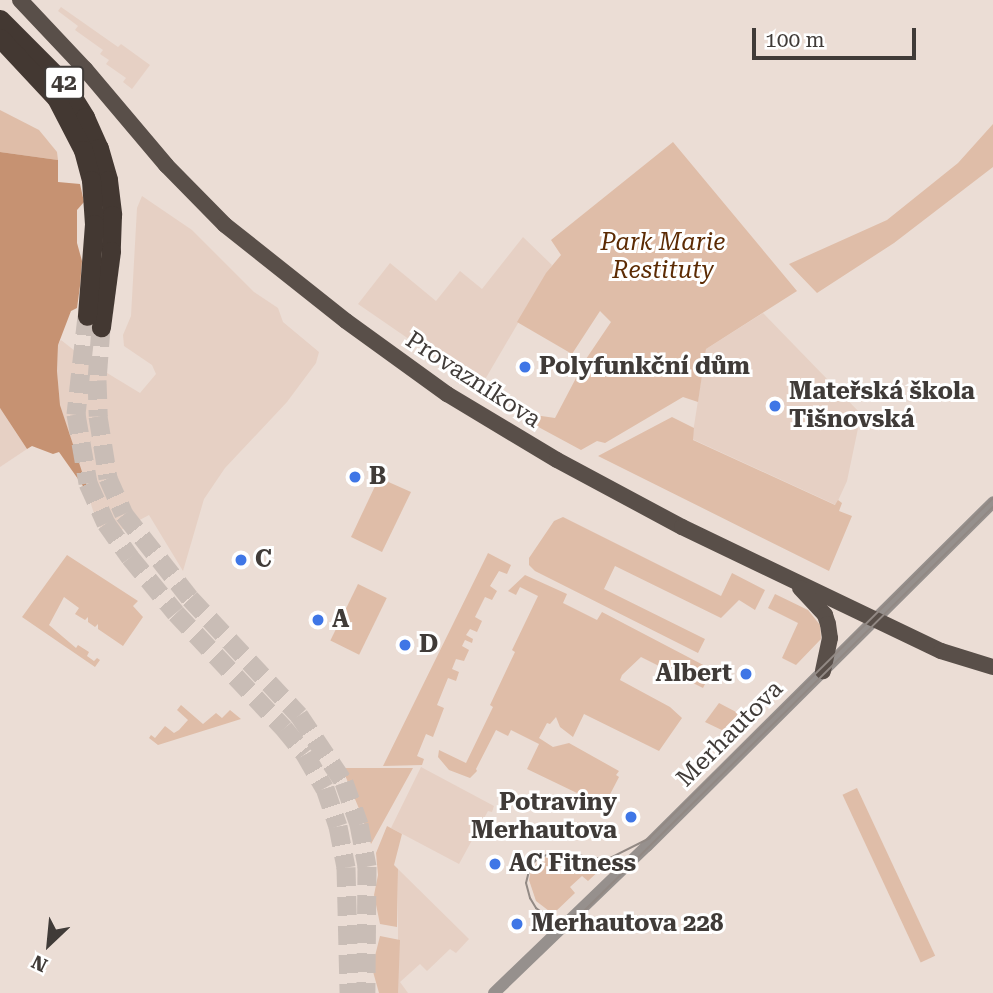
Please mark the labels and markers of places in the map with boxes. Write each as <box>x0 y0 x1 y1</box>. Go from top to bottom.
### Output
place label: Polyfunkční dům <box>539 353 750 381</box>
marker: Polyfunkční dům <box>517 359 533 375</box>
place label: Mateřská škola Tišnovská <box>789 378 975 434</box>
marker: Mateřská škola Tišnovská <box>767 398 783 414</box>
place label: B <box>369 463 386 491</box>
marker: B <box>347 469 363 485</box>
place label: C <box>255 546 272 574</box>
marker: C <box>233 552 249 568</box>
place label: A <box>332 606 349 634</box>
marker: A <box>310 612 326 628</box>
place label: D <box>419 631 438 659</box>
marker: D <box>397 637 413 653</box>
place label: Albert <box>655 660 732 688</box>
marker: Albert <box>738 666 754 682</box>
place label: Potraviny Merhautova <box>471 789 617 845</box>
marker: Potraviny Merhautova <box>623 809 639 825</box>
place label: AC Fitness <box>509 850 636 878</box>
marker: AC Fitness <box>487 856 503 872</box>
place label: Merhautova 228 <box>531 910 723 938</box>
marker: Merhautova 228 <box>509 916 525 932</box>

